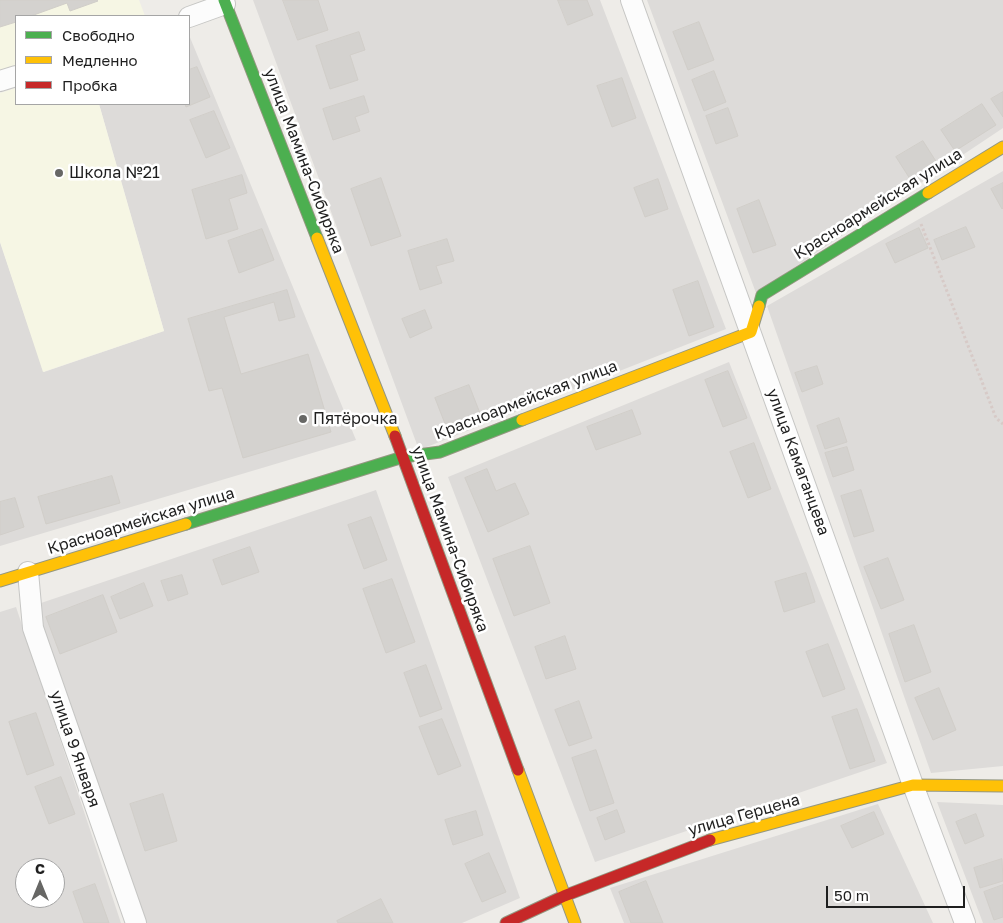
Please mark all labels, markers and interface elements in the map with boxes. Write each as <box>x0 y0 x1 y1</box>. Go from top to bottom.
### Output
legend <box>15 15 190 105</box>
text: Свободно <box>62 26 135 44</box>
text: Медленно <box>62 51 138 69</box>
street label: улица Мамина-Сибиряка <box>260 66 348 256</box>
text: Пробка <box>62 76 117 94</box>
street label: Красноармейская улица <box>790 144 966 264</box>
place label: Школа №21 <box>69 163 160 183</box>
marker: Школа №21 <box>53 167 65 179</box>
street label: Красноармейская улица <box>432 356 620 444</box>
street label: улица Камаганцева <box>763 386 833 538</box>
place label: Пятёрочка <box>313 409 397 429</box>
marker: Пятёрочка <box>297 413 309 425</box>
street label: улица Мамина-Сибиряка <box>407 443 493 635</box>
street label: Красноармейская улица <box>45 483 237 559</box>
street label: улица 9 Января <box>46 688 104 810</box>
street label: улица Герцена <box>686 790 802 840</box>
north arrow <box>15 858 65 908</box>
text: С <box>35 860 45 877</box>
scale bar <box>828 876 967 908</box>
text: 50 m <box>834 886 869 904</box>

